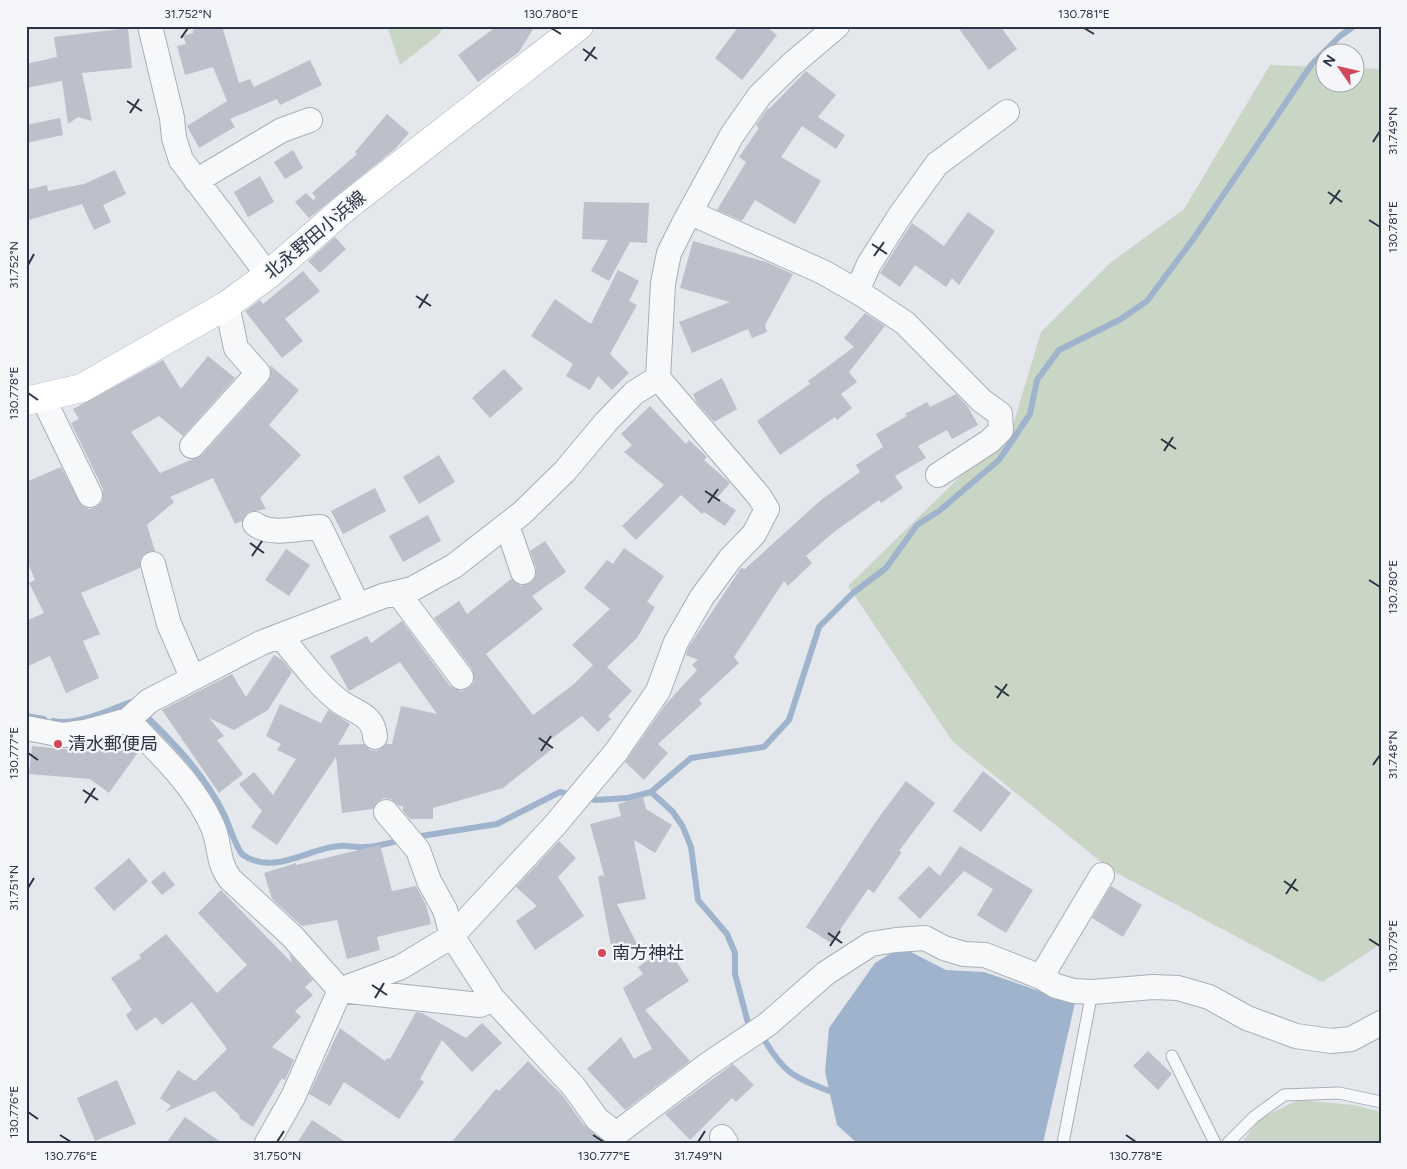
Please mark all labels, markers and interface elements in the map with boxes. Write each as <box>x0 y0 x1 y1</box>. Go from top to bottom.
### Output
text: 31.752°N <box>164 7 212 21</box>
text: 130.780°E <box>524 7 578 21</box>
text: 130.781°E <box>1058 7 1110 21</box>
north arrow <box>1314 42 1364 92</box>
text: N <box>1320 52 1340 70</box>
text: 31.749°N <box>1386 107 1400 155</box>
street label: 北永野田小浜線 <box>260 186 370 284</box>
text: 130.781°E <box>1386 201 1400 253</box>
text: 31.752°N <box>7 241 21 289</box>
text: 130.778°E <box>7 366 21 420</box>
text: 130.780°E <box>1386 560 1400 614</box>
text: 130.777°E <box>7 727 21 779</box>
text: 31.748°N <box>1386 731 1400 779</box>
place label: 清水郵便局 <box>68 733 158 755</box>
marker: 清水郵便局 <box>52 738 64 750</box>
text: 31.751°N <box>7 865 21 911</box>
text: 130.779°E <box>1386 920 1400 972</box>
place label: 南方神社 <box>612 942 684 964</box>
marker: 南方神社 <box>596 947 608 959</box>
text: 130.776°E <box>7 1086 21 1138</box>
text: 130.776°E <box>45 1149 97 1163</box>
text: 31.750°N <box>253 1149 301 1163</box>
text: 130.777°E <box>578 1149 630 1163</box>
text: 31.749°N <box>674 1149 722 1163</box>
text: 130.778°E <box>1109 1149 1163 1163</box>

